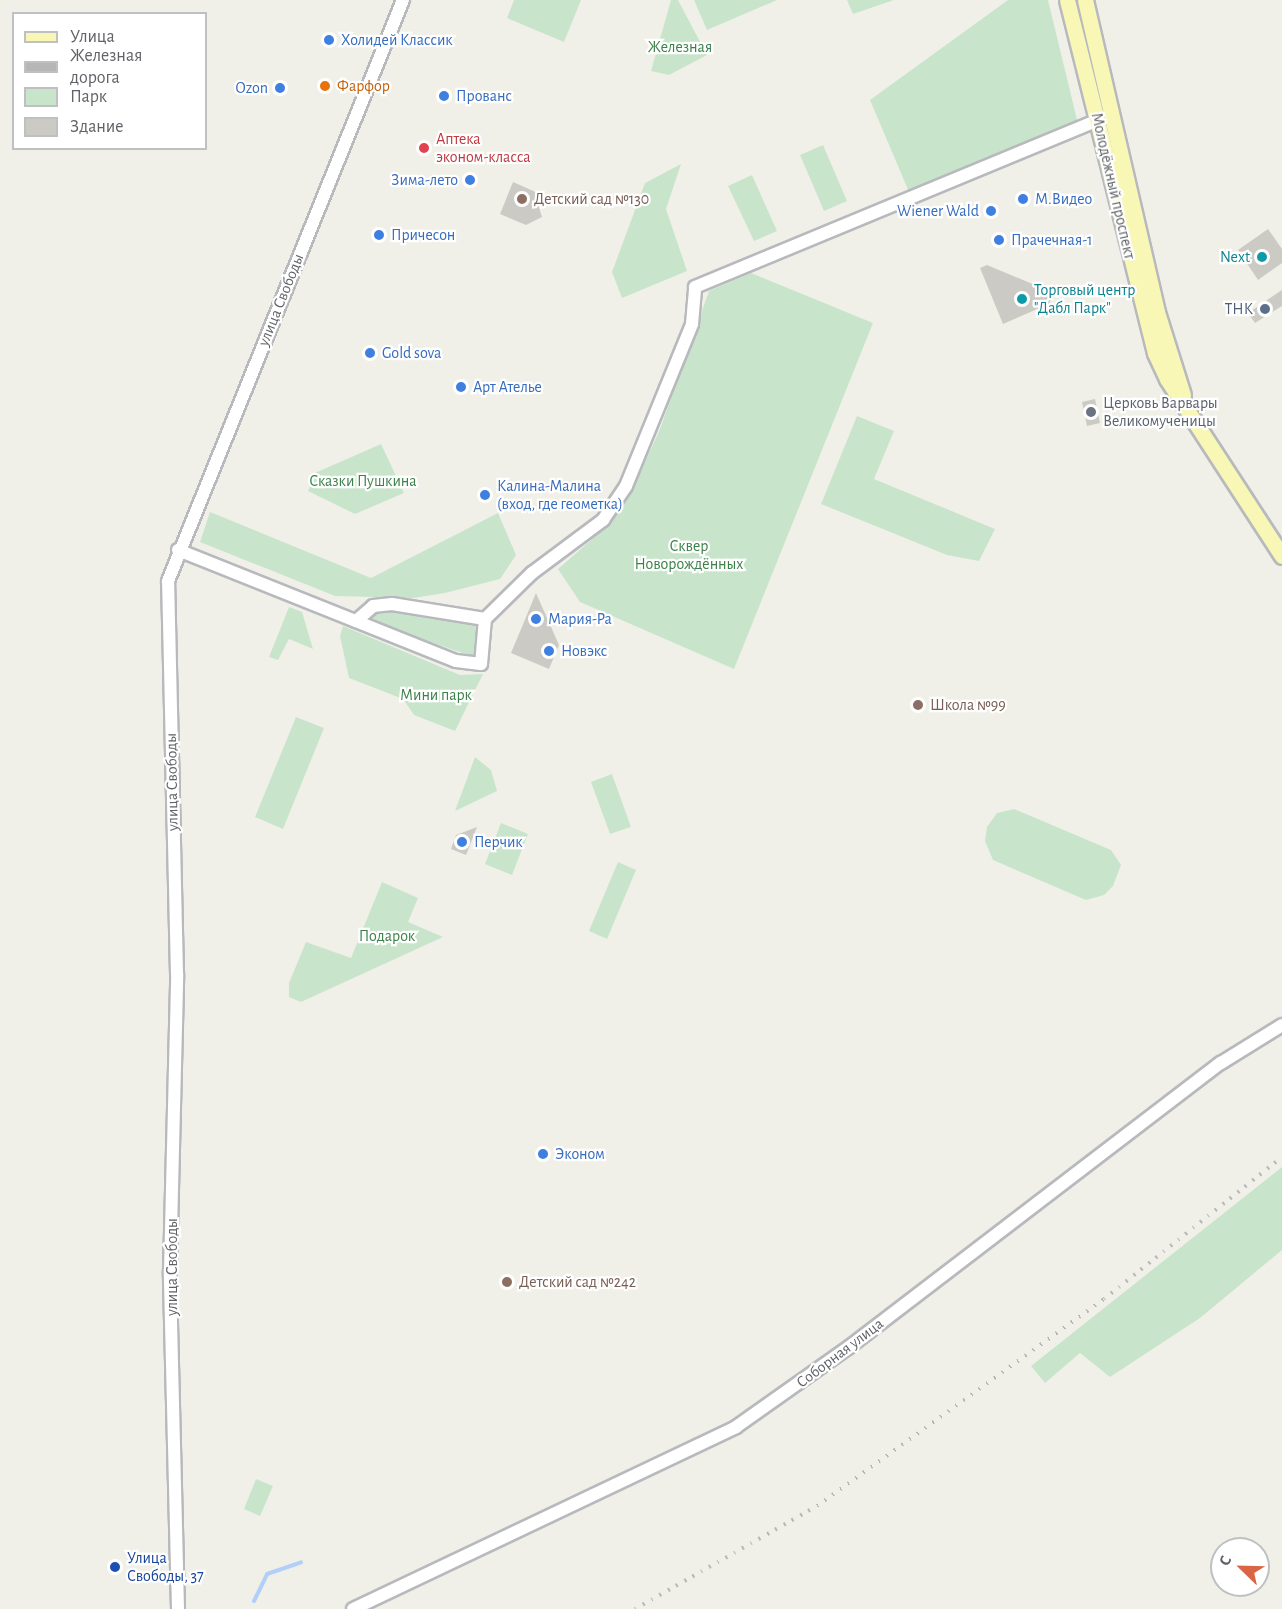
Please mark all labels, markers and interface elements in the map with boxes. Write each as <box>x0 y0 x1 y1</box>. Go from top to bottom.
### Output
legend <box>12 12 207 150</box>
text: Улица <box>70 28 115 46</box>
place label: Холидей Классик <box>341 30 453 50</box>
marker: Холидей Классик <box>322 33 336 47</box>
park label: Железная <box>648 37 712 57</box>
text: Железная дорога <box>70 47 142 87</box>
place label: Фарфор <box>337 76 390 96</box>
place label: Ozon <box>236 78 268 98</box>
marker: Фарфор <box>318 79 332 93</box>
marker: Ozon <box>273 81 287 95</box>
place label: Прованс <box>456 86 512 106</box>
text: Парк <box>70 88 107 106</box>
marker: Прованс <box>437 89 451 103</box>
street label: Молодёжный проспект <box>1087 111 1139 261</box>
text: Здание <box>70 118 124 136</box>
place label: Аптека эконом-класса <box>436 129 530 167</box>
marker: Аптека эконом-класса <box>417 141 431 155</box>
place label: Зима-лето <box>391 170 458 190</box>
marker: Зима-лето <box>463 173 477 187</box>
place label: Детский сад №130 <box>534 189 649 209</box>
place label: М.Видео <box>1035 189 1092 209</box>
marker: Детский сад №130 <box>515 192 529 206</box>
marker: М.Видео <box>1016 192 1030 206</box>
place label: Wiener Wald <box>897 201 979 221</box>
marker: Wiener Wald <box>984 204 998 218</box>
place label: Причесон <box>391 225 455 245</box>
marker: Причесон <box>372 228 386 242</box>
place label: Прачечная-1 <box>1011 230 1093 250</box>
marker: Прачечная-1 <box>992 233 1006 247</box>
place label: Next <box>1220 247 1250 267</box>
marker: Next <box>1255 250 1269 264</box>
street label: улица Свободы <box>254 251 308 349</box>
place label: Торговый центр "Дабл Парк" <box>1034 280 1135 318</box>
marker: Торговый центр "Дабл Парк" <box>1015 292 1029 306</box>
place label: ТНК <box>1225 299 1253 319</box>
marker: ТНК <box>1258 302 1272 316</box>
place label: Gold sova <box>382 343 441 363</box>
marker: Gold sova <box>363 346 377 360</box>
place label: Арт Ателье <box>473 377 542 397</box>
marker: Арт Ателье <box>454 380 468 394</box>
place label: Церковь Варвары Великомученицы <box>1103 393 1218 431</box>
marker: Церковь Варвары Великомученицы <box>1084 405 1098 419</box>
park label: Сказки Пушкина <box>309 471 417 491</box>
place label: Калина-Малина (вход, где геометка) <box>497 476 623 514</box>
marker: Калина-Малина (вход, где геометка) <box>478 488 492 502</box>
park label: Сквер Новорождённых <box>635 536 743 574</box>
place label: Мария-Ра <box>548 609 612 629</box>
marker: Мария-Ра <box>529 612 543 626</box>
place label: Новэкс <box>561 641 607 661</box>
marker: Новэкс <box>542 644 556 658</box>
park label: Мини парк <box>400 685 472 705</box>
place label: Школа №99 <box>930 695 1006 715</box>
marker: Школа №99 <box>911 698 925 712</box>
street label: улица Свободы <box>162 733 182 831</box>
place label: Перчик <box>474 832 523 852</box>
marker: Перчик <box>455 835 469 849</box>
park label: Подарок <box>359 926 415 946</box>
place label: Эконом <box>555 1144 605 1164</box>
marker: Эконом <box>536 1147 550 1161</box>
street label: улица Свободы <box>162 1218 182 1316</box>
place label: Детский сад №242 <box>519 1272 636 1292</box>
marker: Детский сад №242 <box>500 1275 514 1289</box>
street label: Соборная улица <box>793 1314 887 1392</box>
north arrow <box>1210 1537 1270 1597</box>
place label: Улица Свободы, 37 <box>127 1548 204 1586</box>
text: С <box>1216 1554 1234 1568</box>
marker: Улица Свободы, 37 <box>108 1560 122 1574</box>

